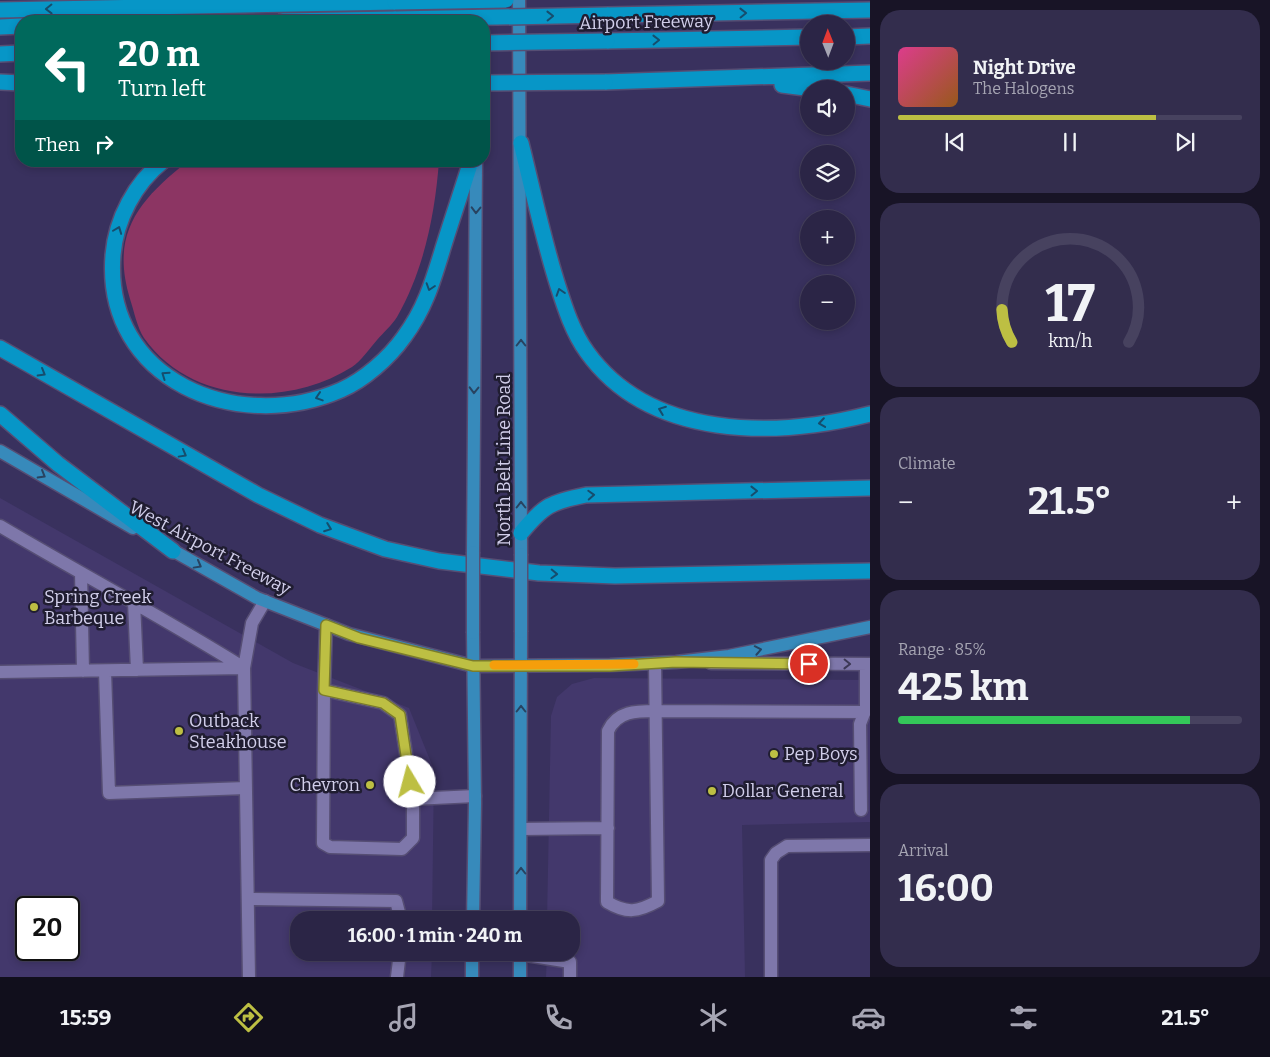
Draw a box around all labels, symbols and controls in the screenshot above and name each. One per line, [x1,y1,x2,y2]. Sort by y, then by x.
one-way arrow [44,4,52,14]
one-way arrow [740,8,747,18]
street label: Airport Freeway [579,10,714,34]
one-way arrow [546,11,554,21]
north arrow [800,15,855,70]
map controls [800,15,855,330]
text: 20 m [118,33,200,75]
icon: left [35,35,100,100]
one-way arrow [652,35,660,45]
text: Night Drive [973,56,1076,79]
text: Turn left [118,75,206,102]
text: The Halogens [973,79,1074,98]
button: sound [800,80,855,135]
icon: previous [941,128,969,156]
icon: pause [1056,128,1084,156]
icon: next [1171,128,1199,156]
icon: right [90,130,118,158]
text: Then [35,133,80,156]
button: layers [800,145,855,200]
one-way arrow [471,206,481,214]
button: + [800,210,855,265]
one-way arrow [112,226,122,235]
text: 17 [1045,272,1095,335]
button: − [800,275,855,330]
one-way arrow [426,283,436,291]
one-way arrow [556,289,566,297]
text: km/h [1048,330,1092,352]
one-way arrow [516,338,526,346]
one-way arrow [37,366,46,376]
one-way arrow [161,372,171,381]
street label: North Belt Line Road [493,374,515,546]
one-way arrow [469,386,479,394]
one-way arrow [316,391,324,401]
one-way arrow [659,406,667,416]
one-way arrow [818,417,826,428]
one-way arrow [178,448,187,458]
text: Climate [898,454,956,473]
one-way arrow [37,469,46,479]
text: 21.5° [1028,478,1112,524]
one-way arrow [750,486,758,496]
text: − [898,486,913,519]
text: + [1226,486,1242,519]
one-way arrow [587,489,595,500]
street label: West Airport Freeway [125,496,295,600]
one-way arrow [516,501,526,508]
one-way arrow [323,522,331,532]
one-way arrow [193,559,202,569]
one-way arrow [550,568,558,579]
place label: Spring Creek Barbeque [44,586,152,629]
marker: Spring Creek Barbeque [28,601,40,613]
text: Range · 85% [898,640,986,659]
pin [788,643,830,685]
one-way arrow [754,645,763,656]
icon: arrive [795,650,823,678]
one-way arrow [844,659,851,669]
text: 425 km [898,664,1028,710]
one-way arrow [516,705,526,712]
place label: Outback Steakhouse [189,710,287,753]
marker: Outback Steakhouse [173,725,185,737]
place label: Pep Boys [784,743,858,765]
marker: Pep Boys [768,748,780,760]
position arrow [383,755,435,807]
place label: Chevron [290,774,361,796]
marker: Chevron [364,779,376,791]
place label: Dollar General [722,780,843,802]
marker: Dollar General [706,785,718,797]
text: Arrival [898,841,949,860]
text: 16:00 [898,865,994,911]
one-way arrow [516,867,526,875]
speed limit sign: 20 [15,896,80,961]
text: 16:00 · 1 min · 240 m [348,924,522,947]
icon: directions [231,1000,266,1035]
icon: music [386,1000,421,1035]
icon: phone [541,1000,576,1035]
icon: climate [696,1000,731,1035]
icon: car [851,1000,886,1035]
icon: filters [1006,1000,1041,1035]
text: 15:59 [60,1004,111,1031]
text: 21.5° [1161,1004,1210,1031]

